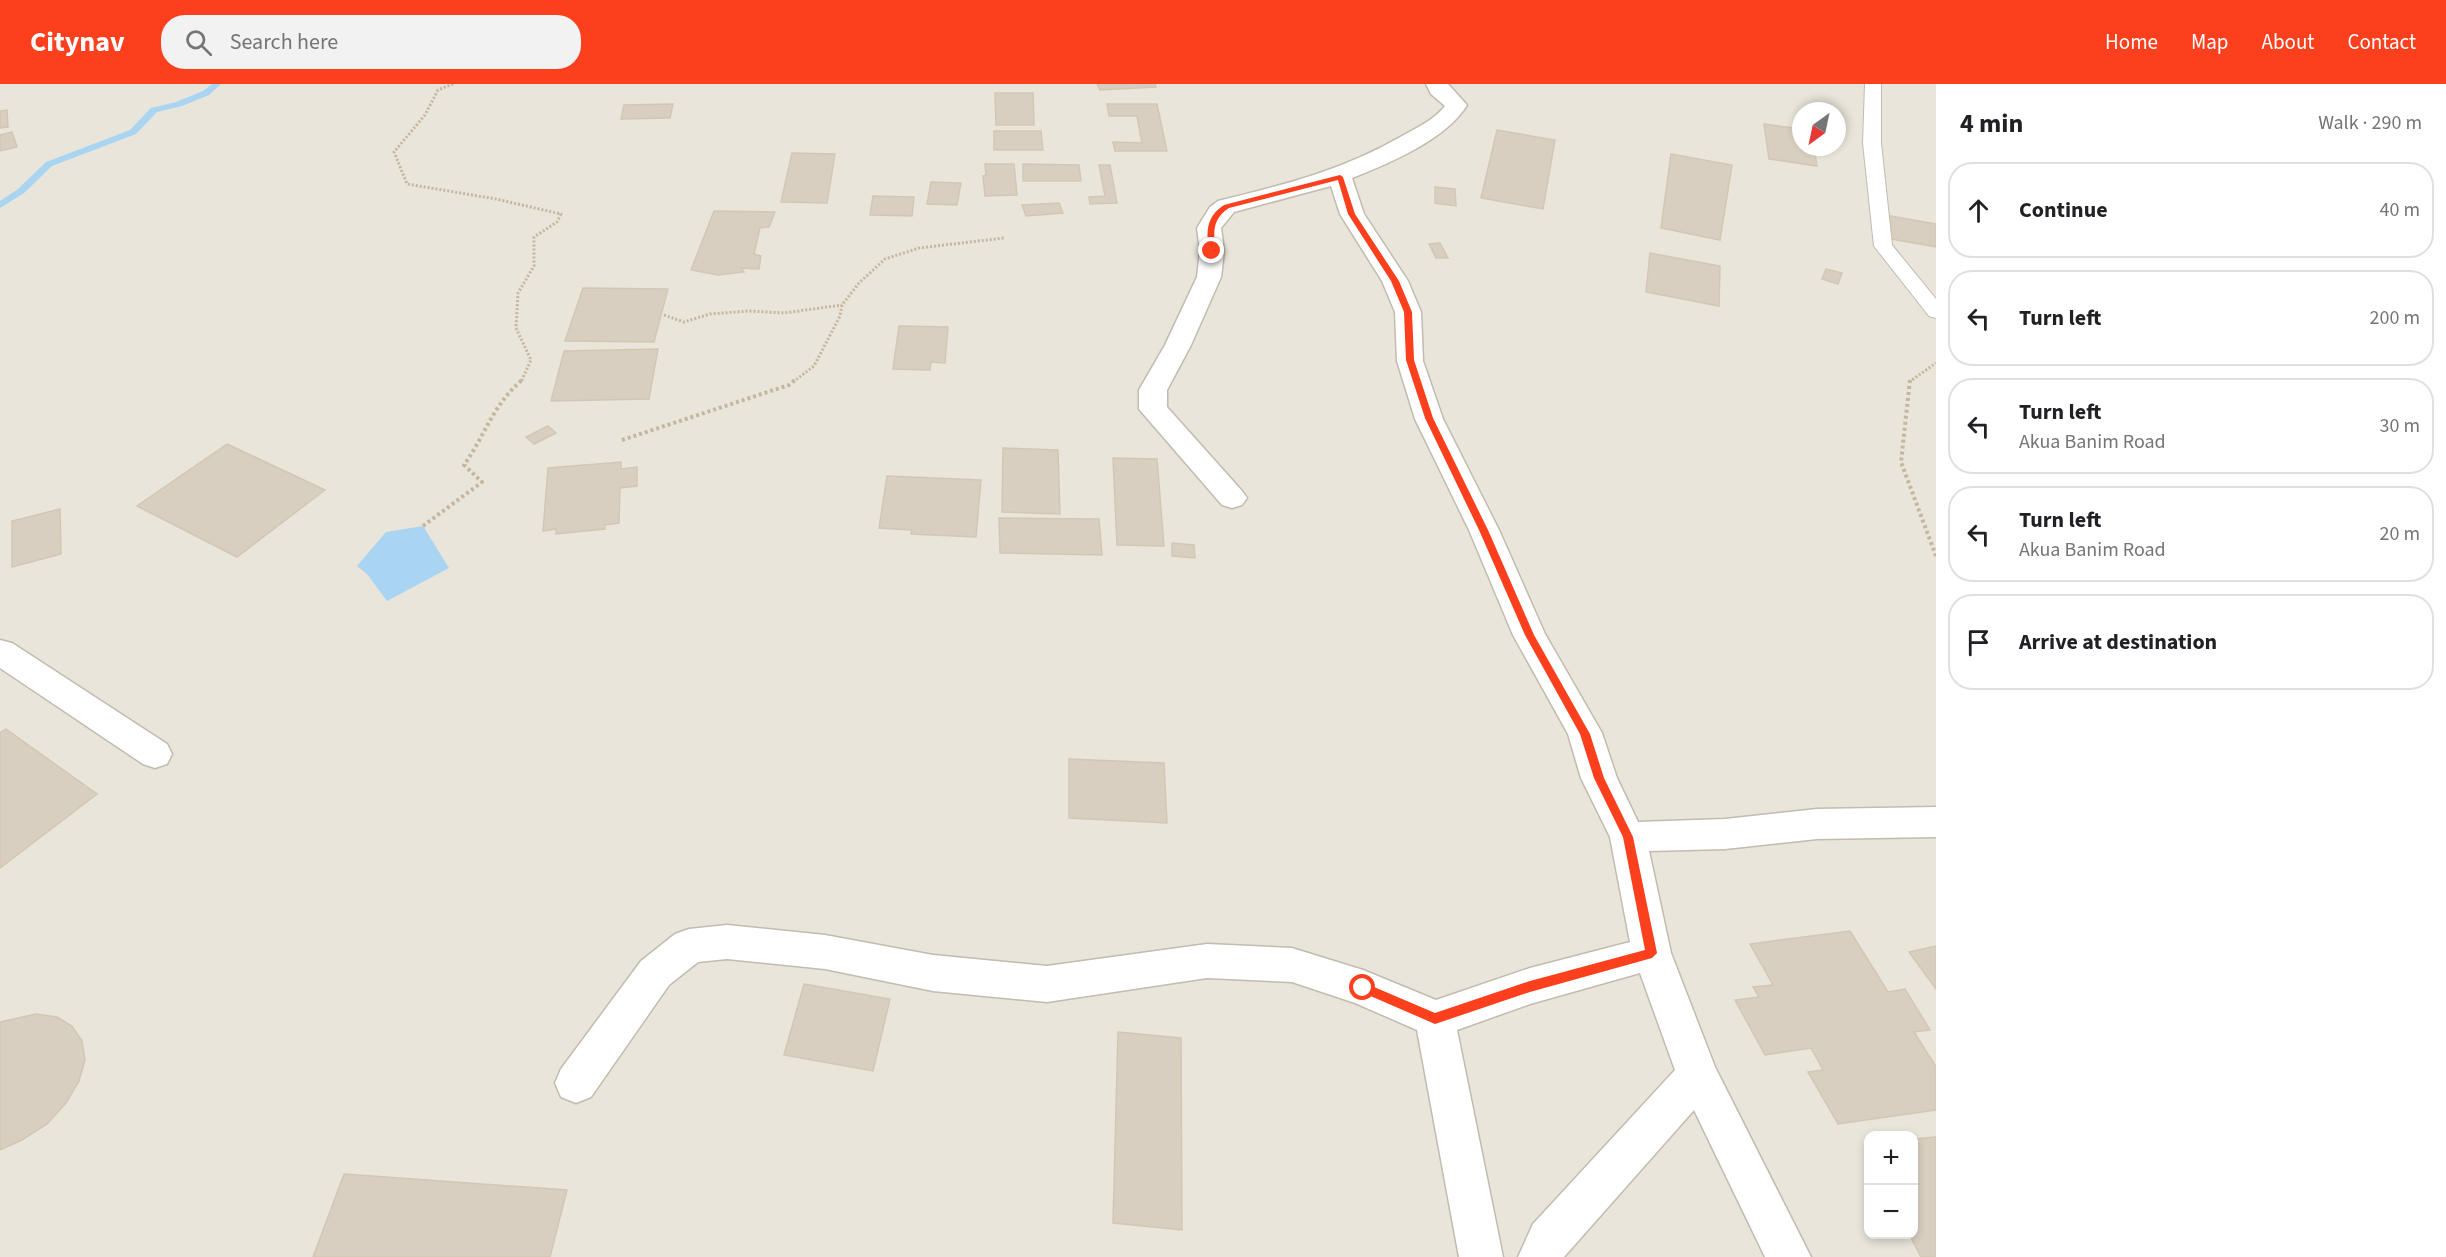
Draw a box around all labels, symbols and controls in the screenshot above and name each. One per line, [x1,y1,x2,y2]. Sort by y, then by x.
search box [161,15,581,69]
text: Citynav [30,22,125,62]
icon: search [182,26,215,59]
text: Search here [230,26,338,58]
text: Home [2105,27,2158,57]
text: Map [2191,27,2229,57]
text: About [2262,27,2314,57]
text: Contact [2347,27,2416,57]
north arrow [1792,102,1846,156]
text: 4 min [1960,105,2023,142]
text: Walk · 290 m [2318,109,2422,137]
icon: ahead [1962,194,1995,227]
text: Continue [2019,194,2108,226]
text: 40 m [2380,196,2420,224]
route end [1198,237,1224,263]
icon: left [1962,302,1995,335]
text: Turn left [2019,302,2101,334]
text: 200 m [2370,304,2420,332]
text: Turn left [2019,396,2101,428]
icon: left [1962,410,1995,443]
text: 30 m [2380,412,2420,440]
text: Akua Banim Road [2019,428,2166,456]
text: Turn left [2019,504,2101,536]
icon: left [1962,518,1995,551]
text: 20 m [2380,520,2420,548]
text: Akua Banim Road [2019,536,2166,564]
icon: arrive [1962,626,1995,659]
text: Arrive at destination [2019,626,2217,658]
route start [1349,974,1375,1000]
map controls [1864,1131,1918,1239]
button: + [1864,1131,1918,1185]
button: − [1864,1185,1918,1239]

